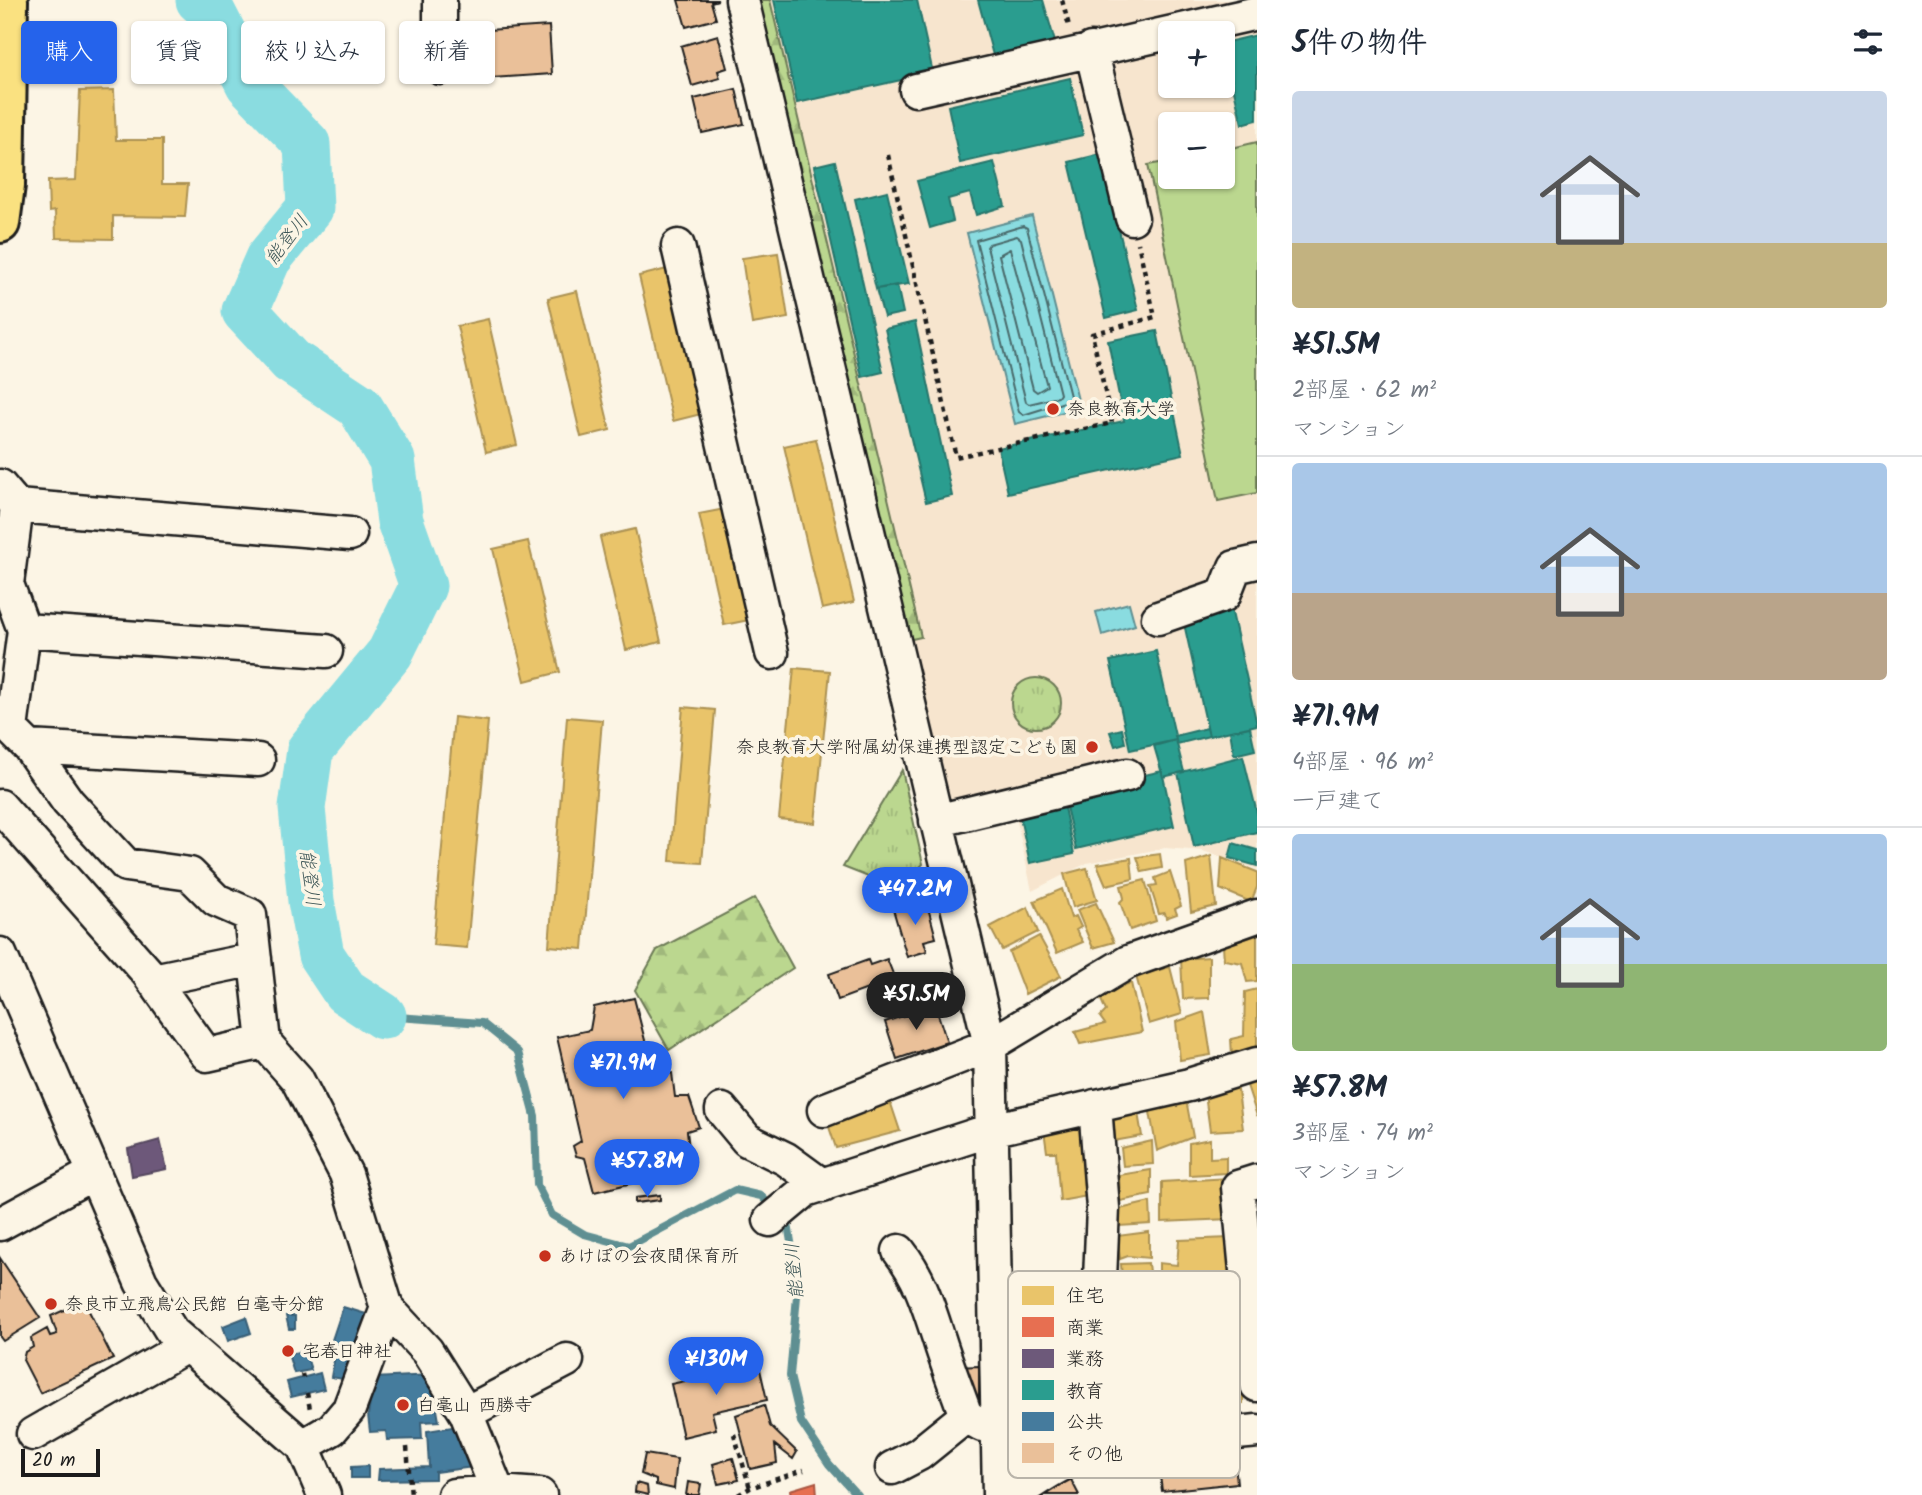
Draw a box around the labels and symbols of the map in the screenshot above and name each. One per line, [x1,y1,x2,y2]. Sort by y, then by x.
water label: 能登川 [258,209,317,272]
place label: 奈良教育大学 [1067,396,1175,425]
marker: 奈良教育大学 [1045,401,1061,417]
place label: 奈良教育大学附属幼保連携型認定こども園 [736,734,1078,763]
marker: 奈良教育大学附属幼保連携型認定こども園 [1084,739,1100,755]
water label: 能登川 [291,848,327,908]
pin: ¥47.2M [858,867,972,927]
pin: ¥51.5M [859,972,973,1032]
pin: ¥71.9M [566,1042,680,1101]
pin: ¥57.8M [590,1140,704,1199]
water label: 能登川 [778,1241,812,1301]
place label: あけぼの会夜間保育所 [559,1243,739,1272]
marker: あけぼの会夜間保育所 [537,1248,553,1264]
legend [1008,1271,1240,1478]
text: 住宅 [1066,1282,1104,1312]
place label: 奈良市立飛鳥公民館 白毫寺分館 [65,1291,324,1320]
marker: 奈良市立飛鳥公民館 白毫寺分館 [43,1296,59,1312]
text: 商業 [1066,1314,1104,1344]
place label: 宅春日神社 [302,1338,392,1367]
pin: ¥130M [667,1338,765,1397]
marker: 宅春日神社 [280,1343,296,1359]
text: 業務 [1066,1345,1104,1375]
text: 教育 [1066,1377,1104,1407]
place label: 白毫山 西勝寺 [417,1392,532,1421]
marker: 白毫山 西勝寺 [395,1397,411,1413]
text: 公共 [1066,1408,1104,1438]
text: その他 [1066,1440,1123,1470]
scale bar [21,1446,100,1478]

